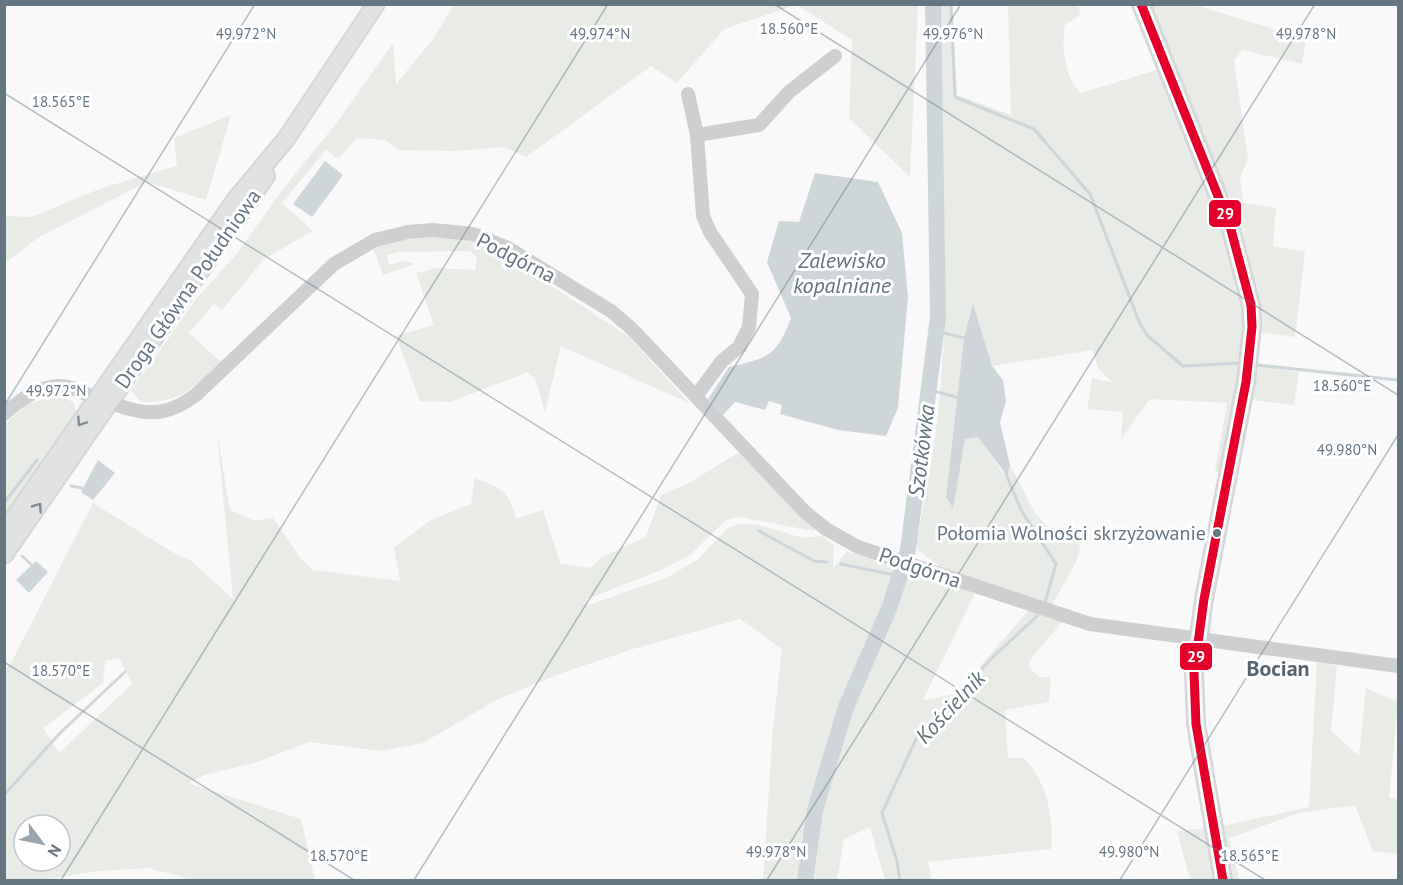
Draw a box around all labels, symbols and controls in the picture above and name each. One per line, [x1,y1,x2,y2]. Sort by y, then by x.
text: 18.560°E [760,19,818,38]
text: 49.972°N [216,24,276,43]
text: 49.974°N [570,24,630,43]
text: 49.976°N [923,24,983,43]
text: 49.978°N [1276,24,1336,43]
text: 18.565°E [32,92,90,111]
street label: Droga Główna Południowa [108,184,267,394]
line badge: 29 [1208,199,1242,228]
text: 29 [1216,203,1234,223]
street label: Podgórna [472,226,560,289]
water label: Zalewisko kopalniane [793,246,892,299]
text: 18.560°E [1313,376,1371,395]
text: 49.972°N [26,381,86,400]
water label: Szotkówka [901,403,941,499]
one-way arrow [77,415,88,426]
text: 49.980°N [1317,440,1377,459]
one-way arrow [31,503,42,514]
place label: Połomia Wolności skrzyżowanie [937,520,1206,546]
marker: Połomia Wolności skrzyżowanie [1211,527,1223,539]
street label: Podgórna [876,541,965,594]
line badge: 29 [1179,642,1213,671]
text: 29 [1187,646,1205,666]
district label: Bocian [1246,654,1310,682]
text: 18.570°E [32,661,90,680]
water label: Kościelnik [909,664,992,749]
north arrow [12,813,72,873]
text: N [43,841,66,861]
text: 49.978°N [746,842,806,861]
text: 49.980°N [1099,842,1159,861]
text: 18.570°E [310,846,368,865]
text: 18.565°E [1221,846,1279,865]

